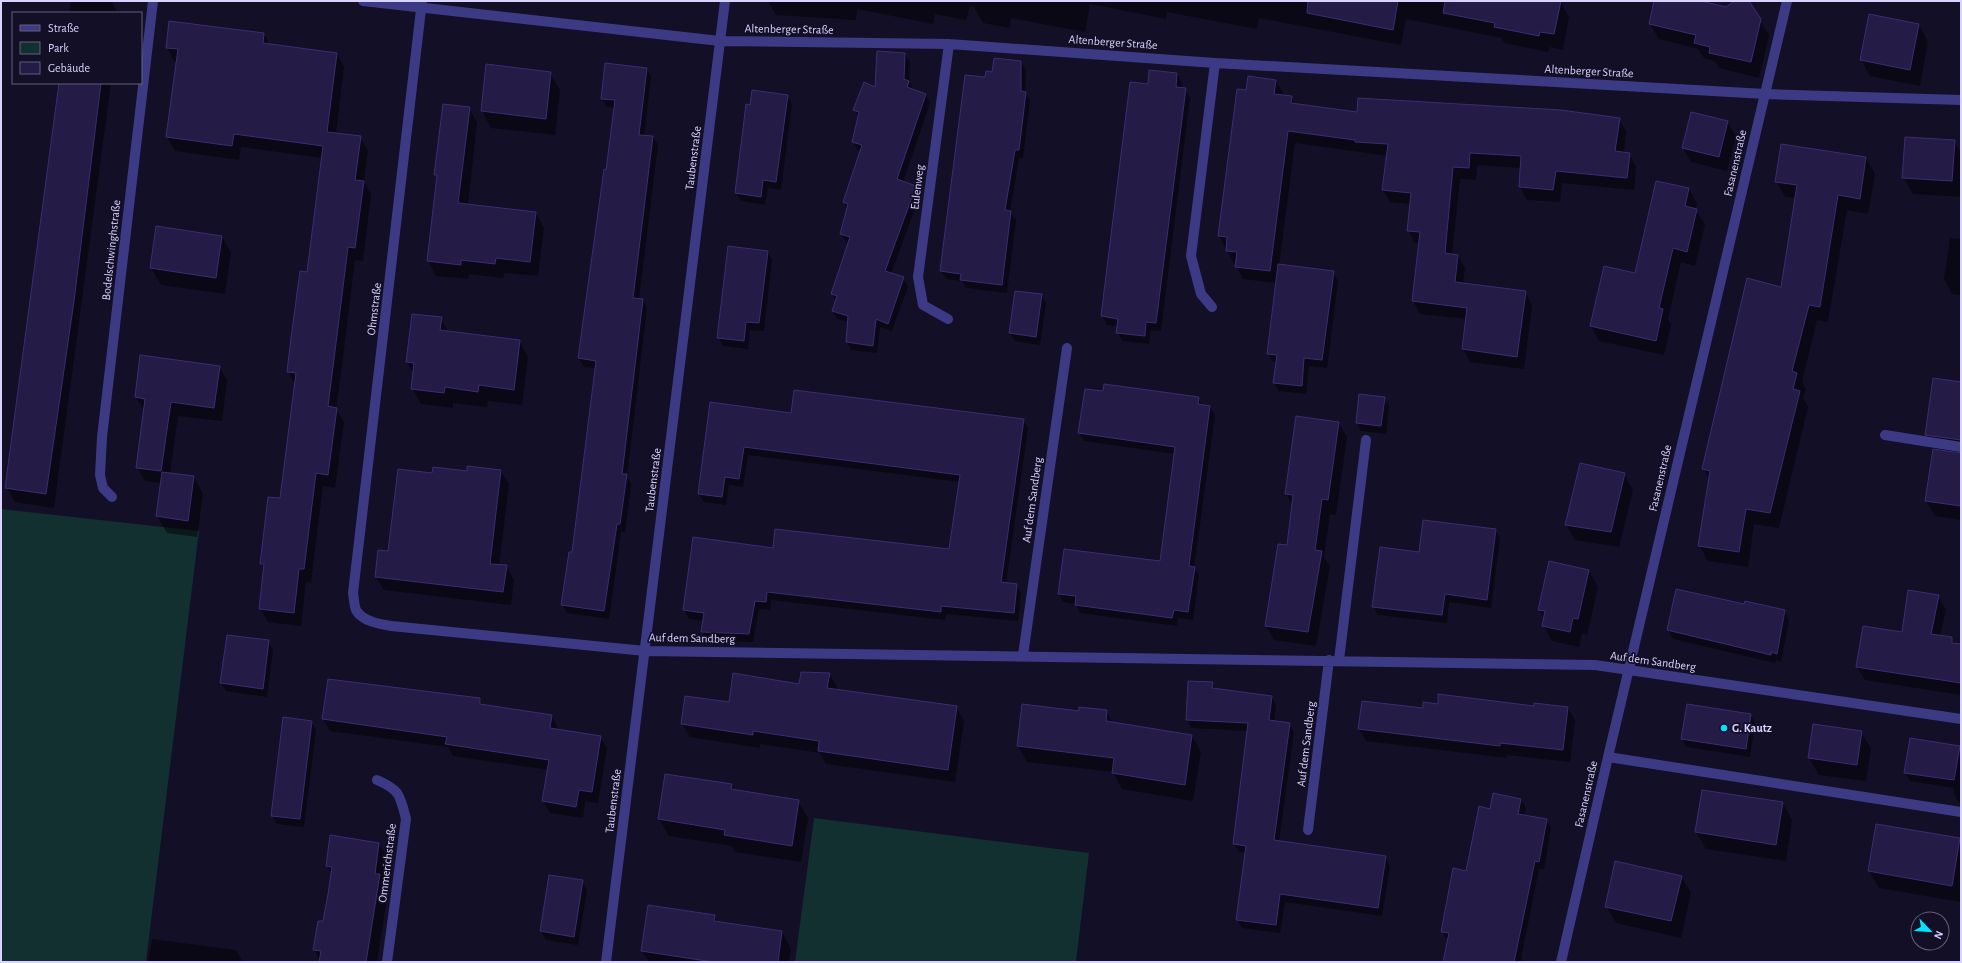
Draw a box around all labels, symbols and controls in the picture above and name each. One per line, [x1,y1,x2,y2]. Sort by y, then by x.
legend [12,12,142,84]
text: Straße [48,22,79,34]
street label: Altenberger Straße [744,22,834,36]
street label: Altenberger Straße [1068,33,1158,51]
text: Park [48,42,69,54]
text: Gebäude [48,62,90,74]
street label: Altenberger Straße [1544,63,1634,79]
street label: Taubenstraße [683,125,703,191]
street label: Fasanenstraße [1722,129,1748,197]
street label: Eulenweg [908,164,926,210]
street label: Bodelschwinghstraße [100,199,122,301]
street label: Ohmstraße [365,282,383,336]
street label: Fasanenstraße [1647,444,1673,512]
street label: Taubenstraße [643,447,663,513]
street label: Auf dem Sandberg [1020,456,1044,544]
street label: Auf dem Sandberg [649,631,735,645]
street label: Auf dem Sandberg [1609,649,1697,673]
street label: Auf dem Sandberg [1295,700,1317,788]
place label: G. Kautz [1732,722,1772,734]
marker: G. Kautz [1719,723,1729,733]
street label: Fasanenstraße [1573,760,1599,828]
street label: Taubenstraße [603,768,623,834]
street label: Ommerichstraße [376,823,398,903]
north arrow [1910,911,1950,951]
text: N [1932,929,1945,941]

